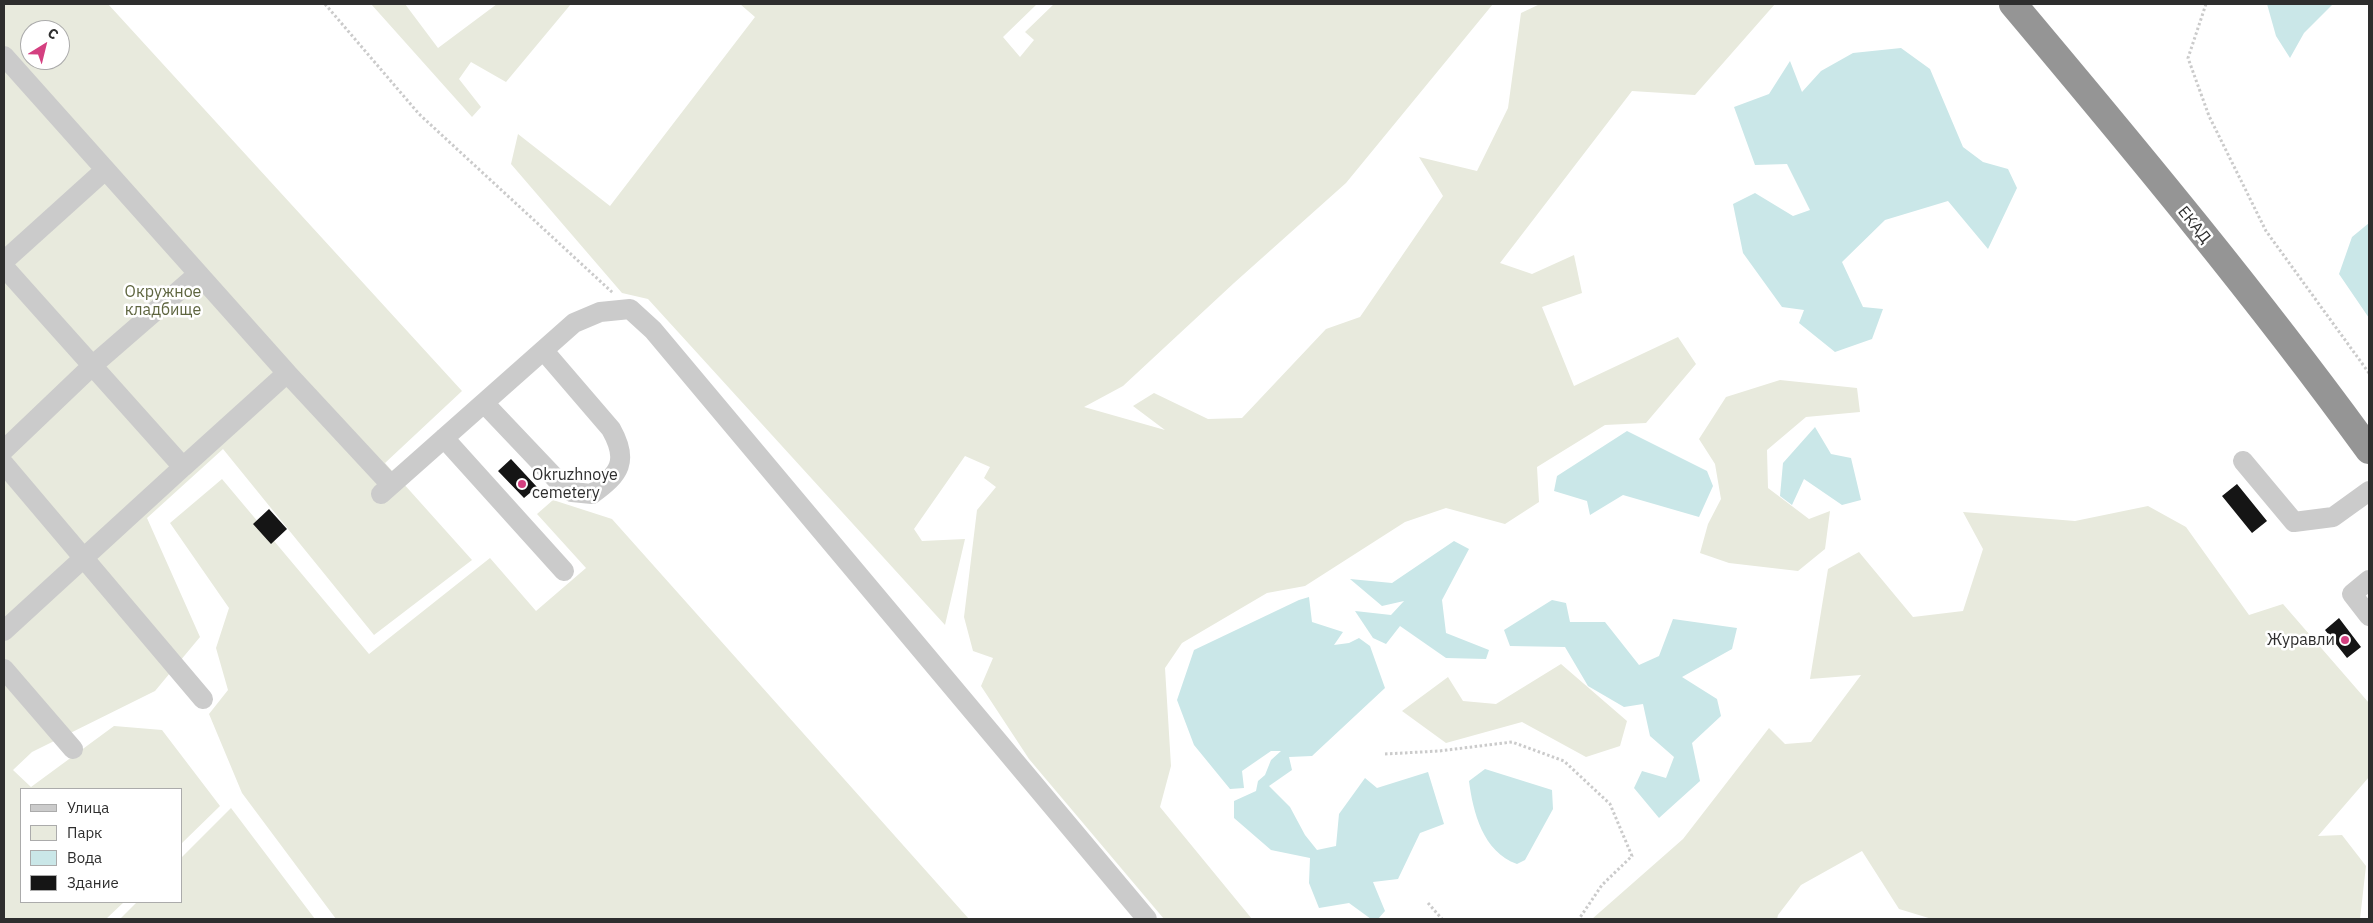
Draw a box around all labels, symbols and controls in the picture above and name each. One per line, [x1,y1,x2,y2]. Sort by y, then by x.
north arrow [20,20,70,70]
text: С [44,24,62,44]
street label: ЕКАД [2173,203,2215,247]
park label: Окружное кладбище [125,282,201,320]
place label: Okruzhnoye cemetery [532,465,618,503]
marker: Okruzhnoye cemetery [516,478,528,490]
place label: Журавли [2267,630,2335,650]
marker: Журавли [2339,634,2351,646]
legend [20,788,182,903]
text: Улица [67,798,109,817]
text: Парк [67,823,102,842]
text: Вода [67,848,102,867]
text: Здание [67,873,119,892]

